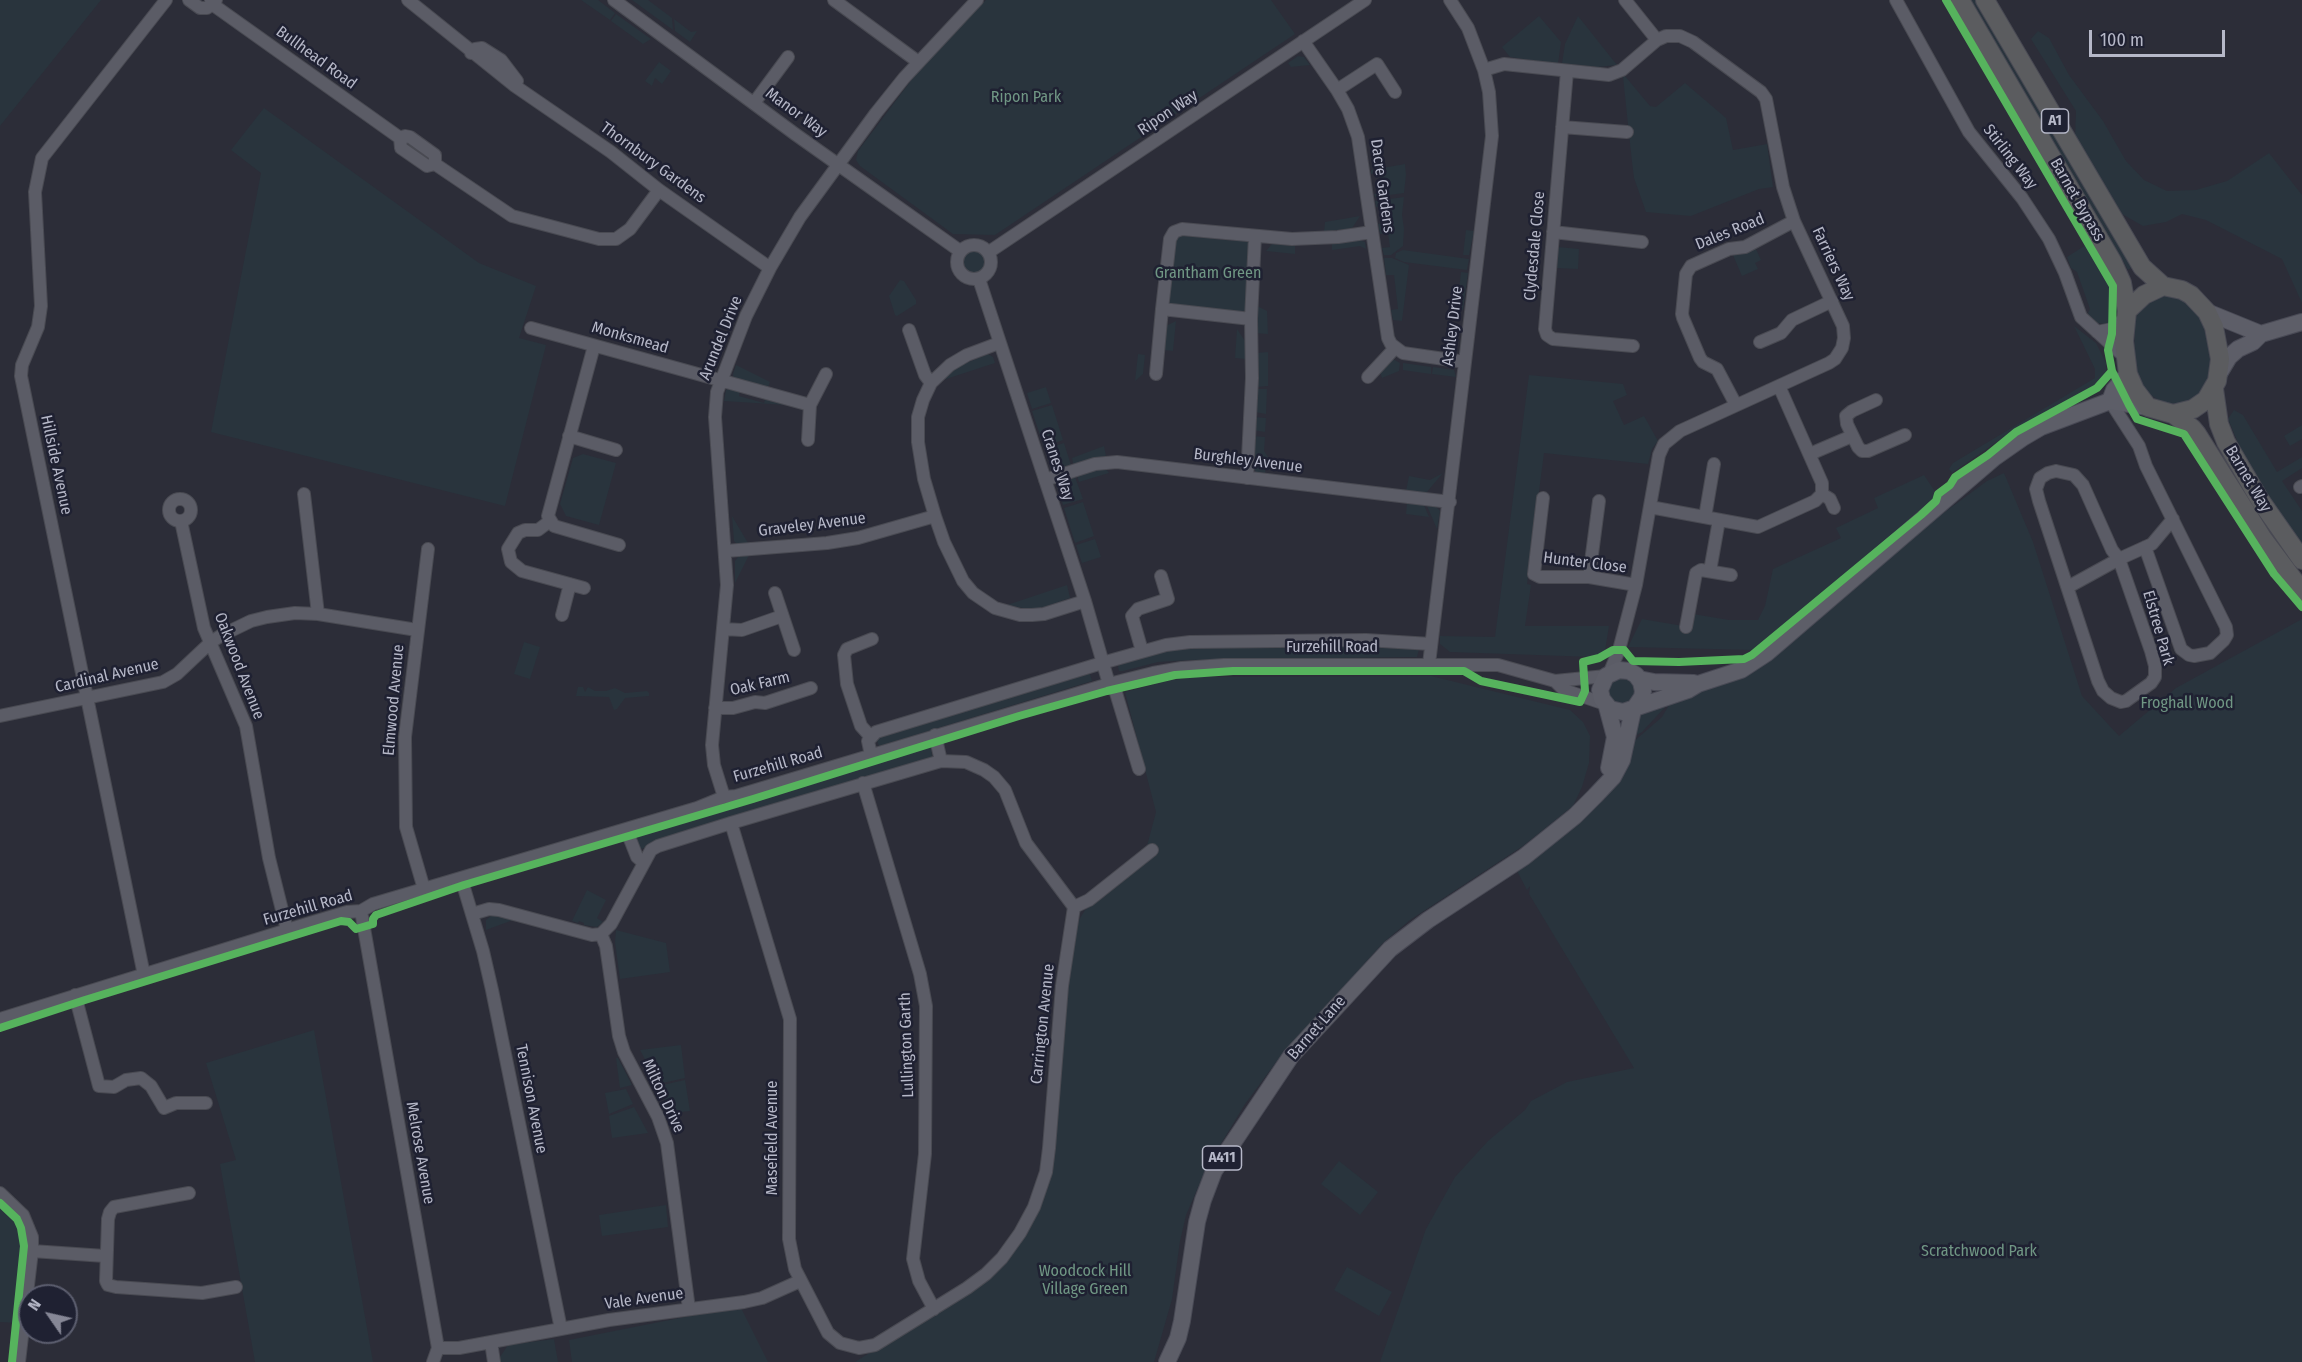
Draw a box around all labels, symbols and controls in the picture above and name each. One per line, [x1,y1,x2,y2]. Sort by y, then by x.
scale bar [2092,18,2228,56]
street label: Bullhead Road [272,22,360,94]
text: 100 m [2100,29,2144,51]
street label: Manor Way [761,84,831,142]
street label: Ripon Way [1134,86,1202,140]
park label: Ripon Park [991,88,1061,108]
road number: A1 [2042,109,2068,133]
street label: Thornbury Gardens [597,118,709,208]
street label: Stirling Way [1979,121,2041,193]
street label: Dacre Gardens [1366,138,1398,234]
street label: Barnet Bypass [2045,155,2109,245]
street label: Clydesdale Close [1521,191,1549,301]
street label: Dales Road [1693,209,1767,255]
street label: Farriers Way [1808,224,1858,304]
park label: Grantham Green [1155,264,1261,284]
street label: Ashley Drive [1439,285,1467,367]
street label: Arundel Drive [695,293,747,383]
street label: Monksmead [589,318,671,358]
street label: Hillside Avenue [36,413,76,517]
street label: Cranes Way [1036,427,1078,503]
street label: Barnet Way [2221,442,2275,516]
street label: Burghley Avenue [1193,445,1303,477]
street label: Graveley Avenue [757,509,867,541]
street label: Hunter Close [1542,548,1628,578]
street label: Elstree Park [2138,588,2178,668]
street label: Oakwood Avenue [210,610,268,722]
street label: Furzehill Road [1286,638,1378,658]
street label: Elmwood Avenue [380,644,408,756]
street label: Cardinal Avenue [53,655,161,697]
street label: Oak Farm [728,668,792,700]
park label: Froghall Wood [2140,694,2234,714]
street label: Furzehill Road [731,743,825,787]
street label: Furzehill Road [261,886,355,930]
street label: Carrington Avenue [1027,963,1059,1085]
street label: Lullington Garth [896,992,918,1098]
street label: Barnet Lane [1284,992,1350,1064]
street label: Tennison Avenue [511,1043,551,1155]
street label: Milton Drive [638,1056,688,1136]
street label: Masefield Avenue [763,1081,783,1195]
street label: Melrose Avenue [402,1100,438,1206]
road number: A411 [1202,1146,1242,1170]
park label: Scratchwood Park [1921,1242,2037,1262]
park label: Woodcock Hill Village Green [1039,1262,1131,1300]
north arrow [18,1284,78,1344]
street label: Vale Avenue [604,1284,684,1314]
text: N [24,1295,45,1314]

